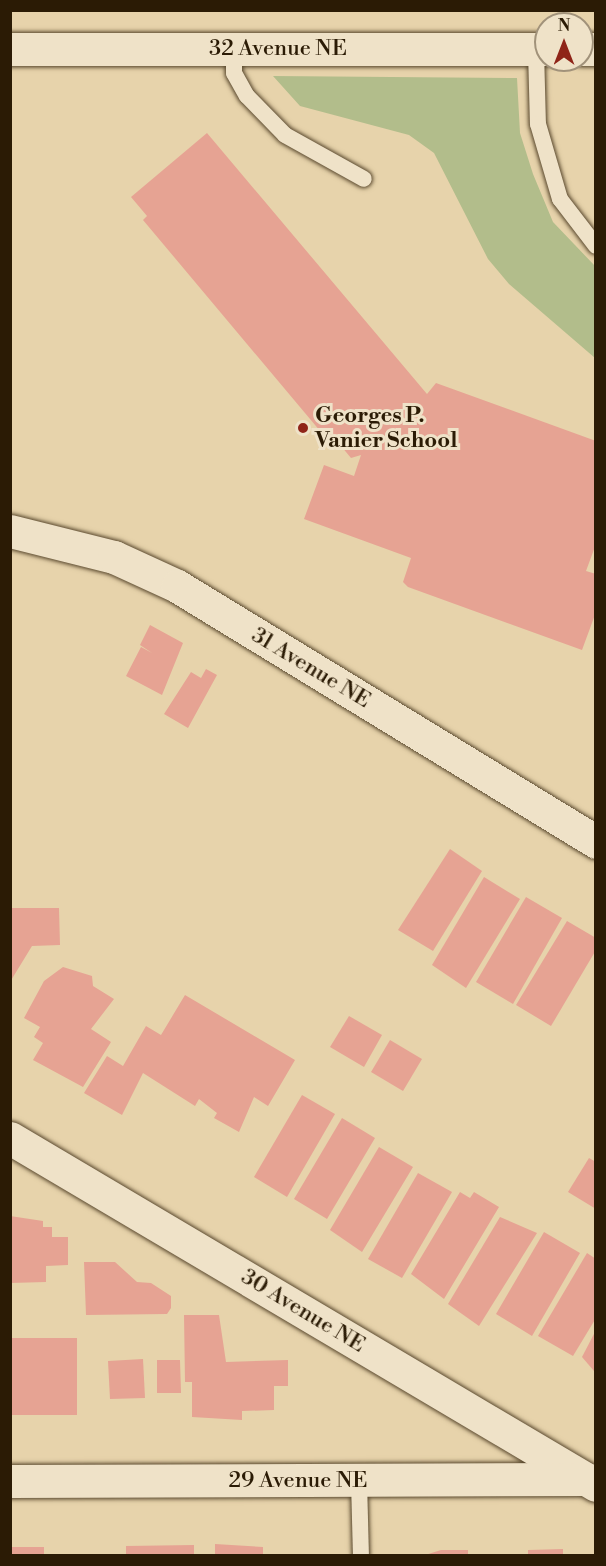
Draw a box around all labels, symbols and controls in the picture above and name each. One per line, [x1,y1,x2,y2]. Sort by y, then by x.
north arrow [534,12,594,72]
text: N [558,16,570,36]
street label: 32 Avenue NE [209,36,347,62]
place label: Georges P. Vanier School [315,402,457,454]
marker: Georges P. Vanier School [296,421,310,435]
street label: 31 Avenue NE [247,622,375,714]
street label: 30 Avenue NE [236,1264,370,1358]
street label: 29 Avenue NE [228,1468,368,1494]

